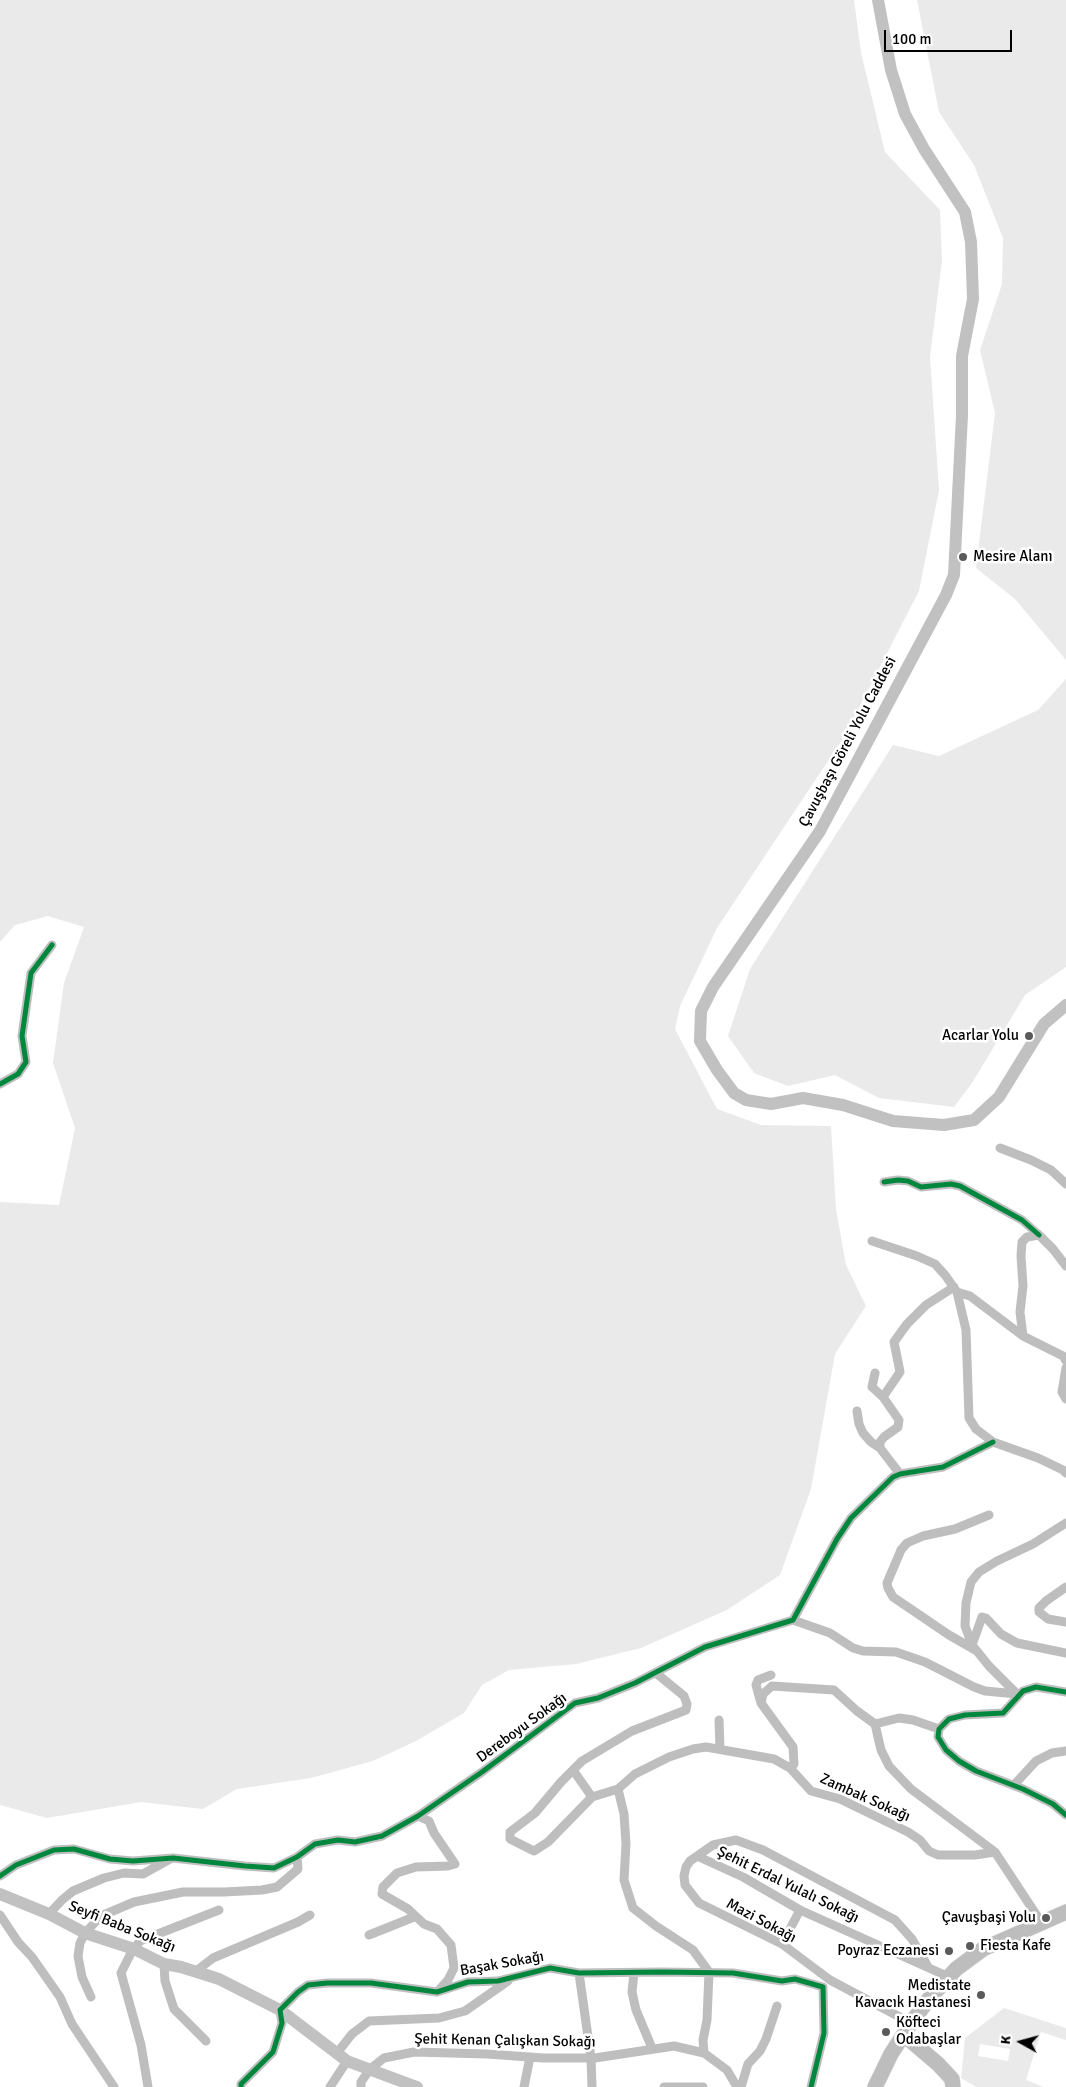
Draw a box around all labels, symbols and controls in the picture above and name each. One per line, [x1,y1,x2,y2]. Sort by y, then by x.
scale bar [886,20,1014,52]
text: 100 m [892,30,932,48]
place label: Mesire Alanı [973,548,1053,566]
marker: Mesire Alanı [957,551,969,563]
street label: Çavuşbaşı Göreli Yolu Caddesi [795,654,901,830]
place label: Acarlar Yolu [942,1027,1019,1045]
marker: Acarlar Yolu [1023,1030,1035,1042]
street label: Dereboyu Sokağı [473,1689,571,1767]
street label: Zambak Sokağı [817,1770,913,1826]
street label: Şehit Erdal Yulalı Sokağı [714,1843,862,1927]
street label: Mazi Sokağı [723,1895,799,1947]
street label: Seyfi Baba Sokağı [66,1897,178,1957]
place label: Çavuşbaşi Yolu [942,1909,1036,1927]
marker: Çavuşbaşi Yolu [1040,1912,1052,1924]
place label: Fiesta Kafe [980,1937,1051,1955]
marker: Fiesta Kafe [964,1940,976,1952]
place label: Poyraz Eczanesi [837,1942,939,1960]
marker: Poyraz Eczanesi [943,1945,955,1957]
street label: Başak Sokağı [459,1948,545,1980]
place label: Medistate Kavacık Hastanesi [855,1977,971,2012]
marker: Medistate Kavacık Hastanesi [975,1989,987,2001]
place label: Köfteci Odabaşlar [896,2014,961,2049]
north arrow [996,2017,1046,2067]
marker: Köfteci Odabaşlar [880,2026,892,2038]
street label: Şehit Kenan Çalışkan Sokağı [414,2030,596,2052]
text: K [997,2035,1015,2045]

